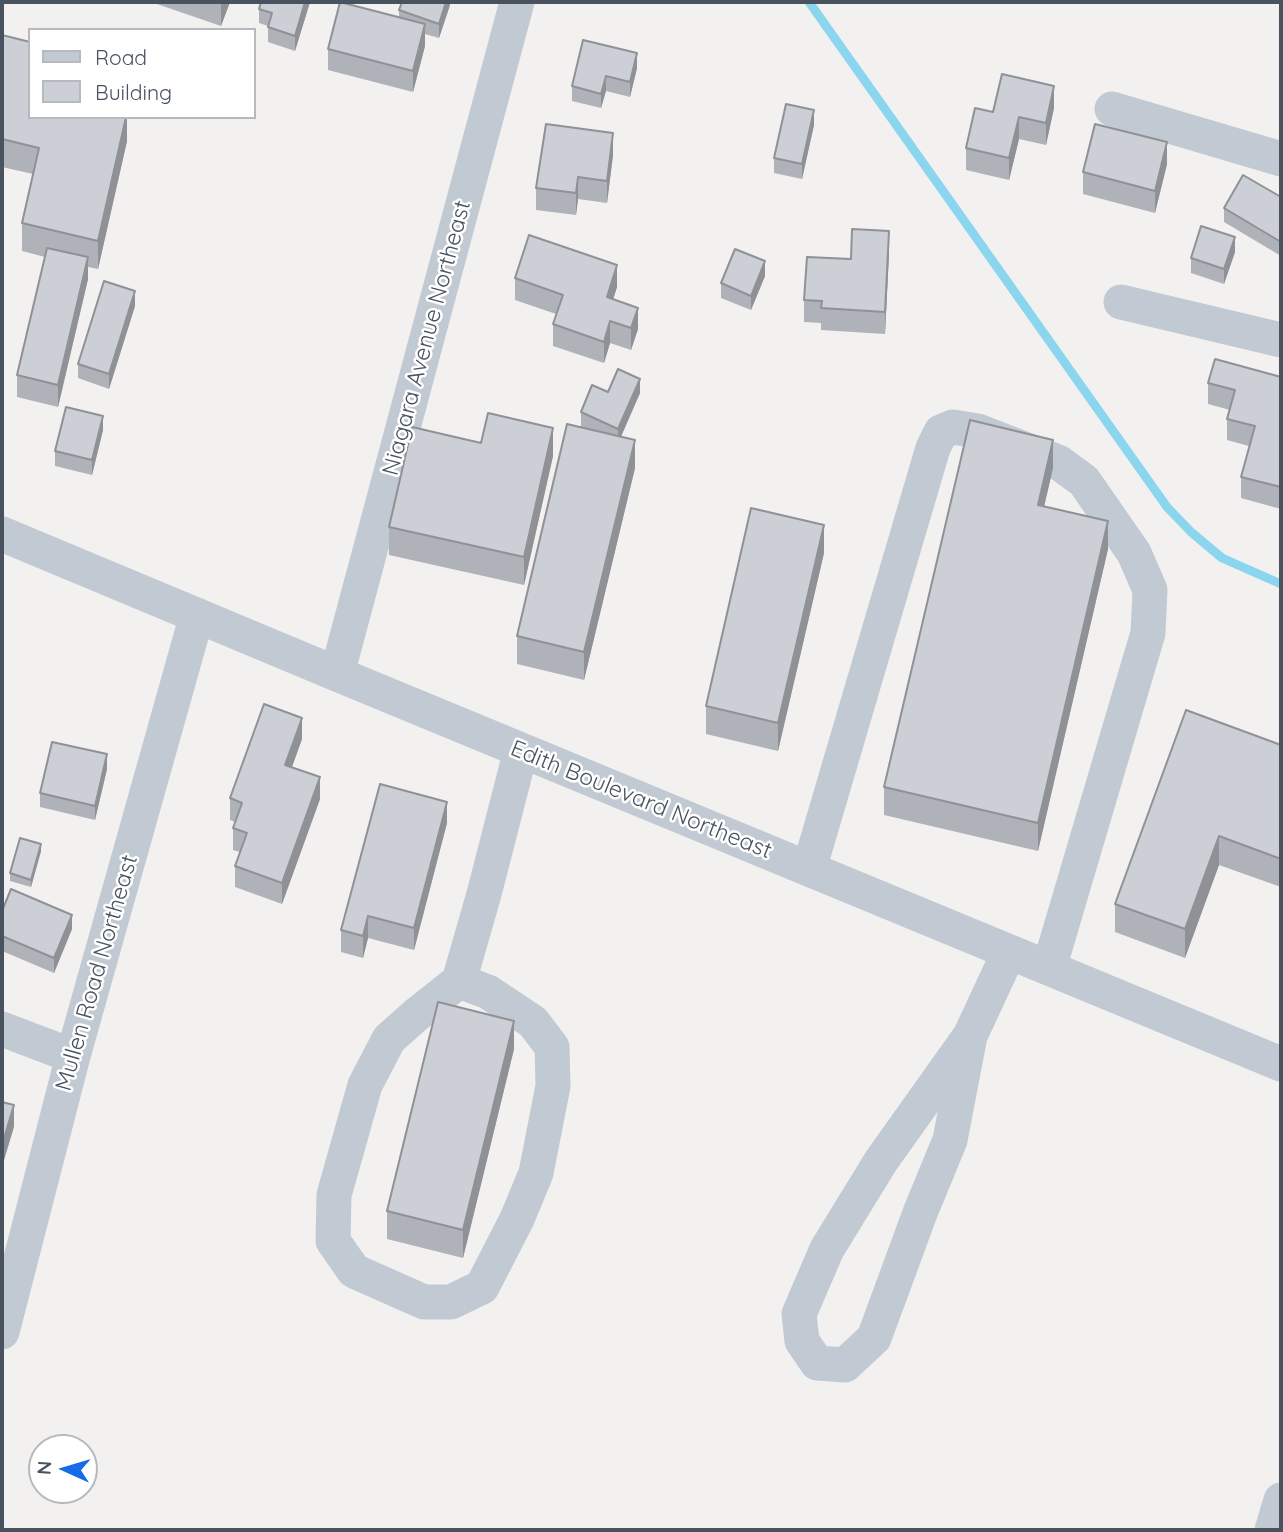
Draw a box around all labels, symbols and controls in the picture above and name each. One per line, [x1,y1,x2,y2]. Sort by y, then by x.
legend [28,28,256,119]
text: Road [95,44,147,70]
text: Building [95,79,172,105]
street label: Niagara Avenue Northeast [377,198,477,478]
street label: Edith Boulevard Northeast [506,735,776,865]
street label: Mullen Road Northeast [50,852,144,1094]
north arrow [28,1434,98,1504]
text: N [32,1460,57,1475]

